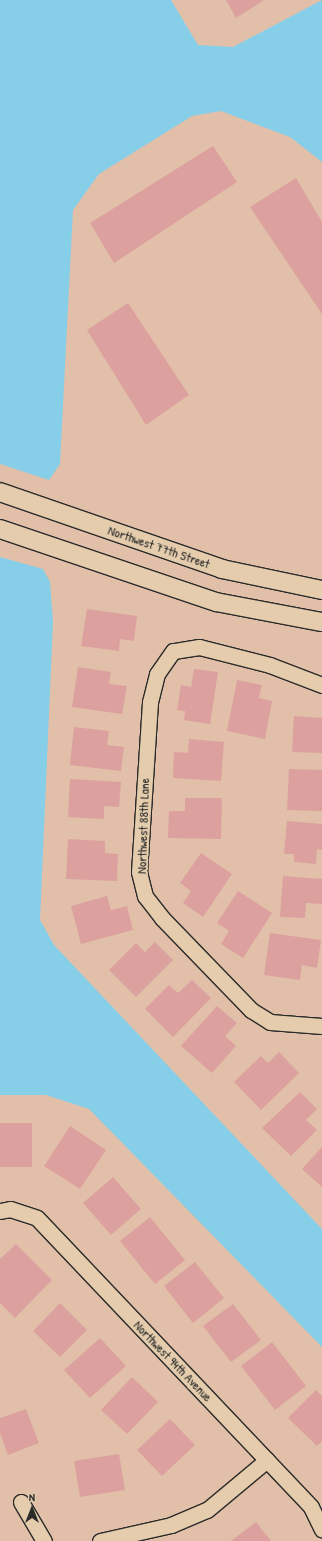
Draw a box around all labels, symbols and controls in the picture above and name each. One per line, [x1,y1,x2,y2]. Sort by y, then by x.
street label: Northwest 77th Street [106,522,212,572]
street label: Northwest 88th Lane [134,778,152,874]
street label: Northwest 94th Avenue [130,1317,216,1405]
north arrow [12,1489,52,1529]
text: N [29,1490,35,1504]

